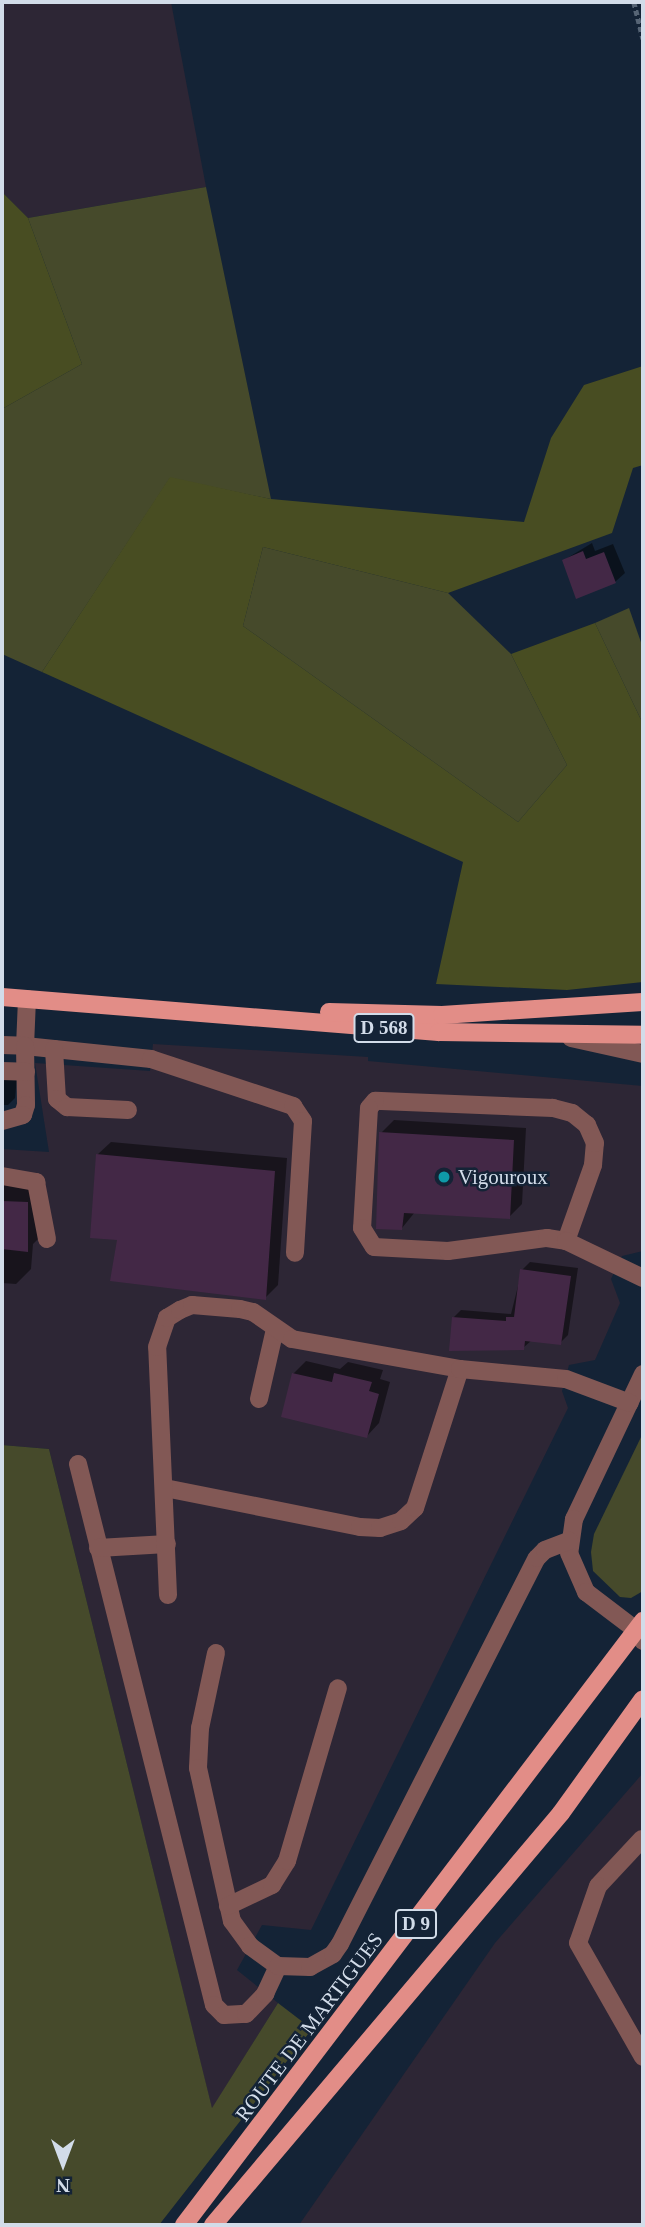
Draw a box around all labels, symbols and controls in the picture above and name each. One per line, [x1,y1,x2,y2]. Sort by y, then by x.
road number: D 568 [352,1012,416,1044]
place label: Vigouroux [458,1164,548,1190]
marker: Vigouroux [436,1169,452,1185]
road number: D 9 [395,1908,437,1940]
street label: ROUTE DE MARTIGUES [230,1928,388,2126]
north arrow [28,2129,98,2199]
text: N [56,2175,70,2196]

